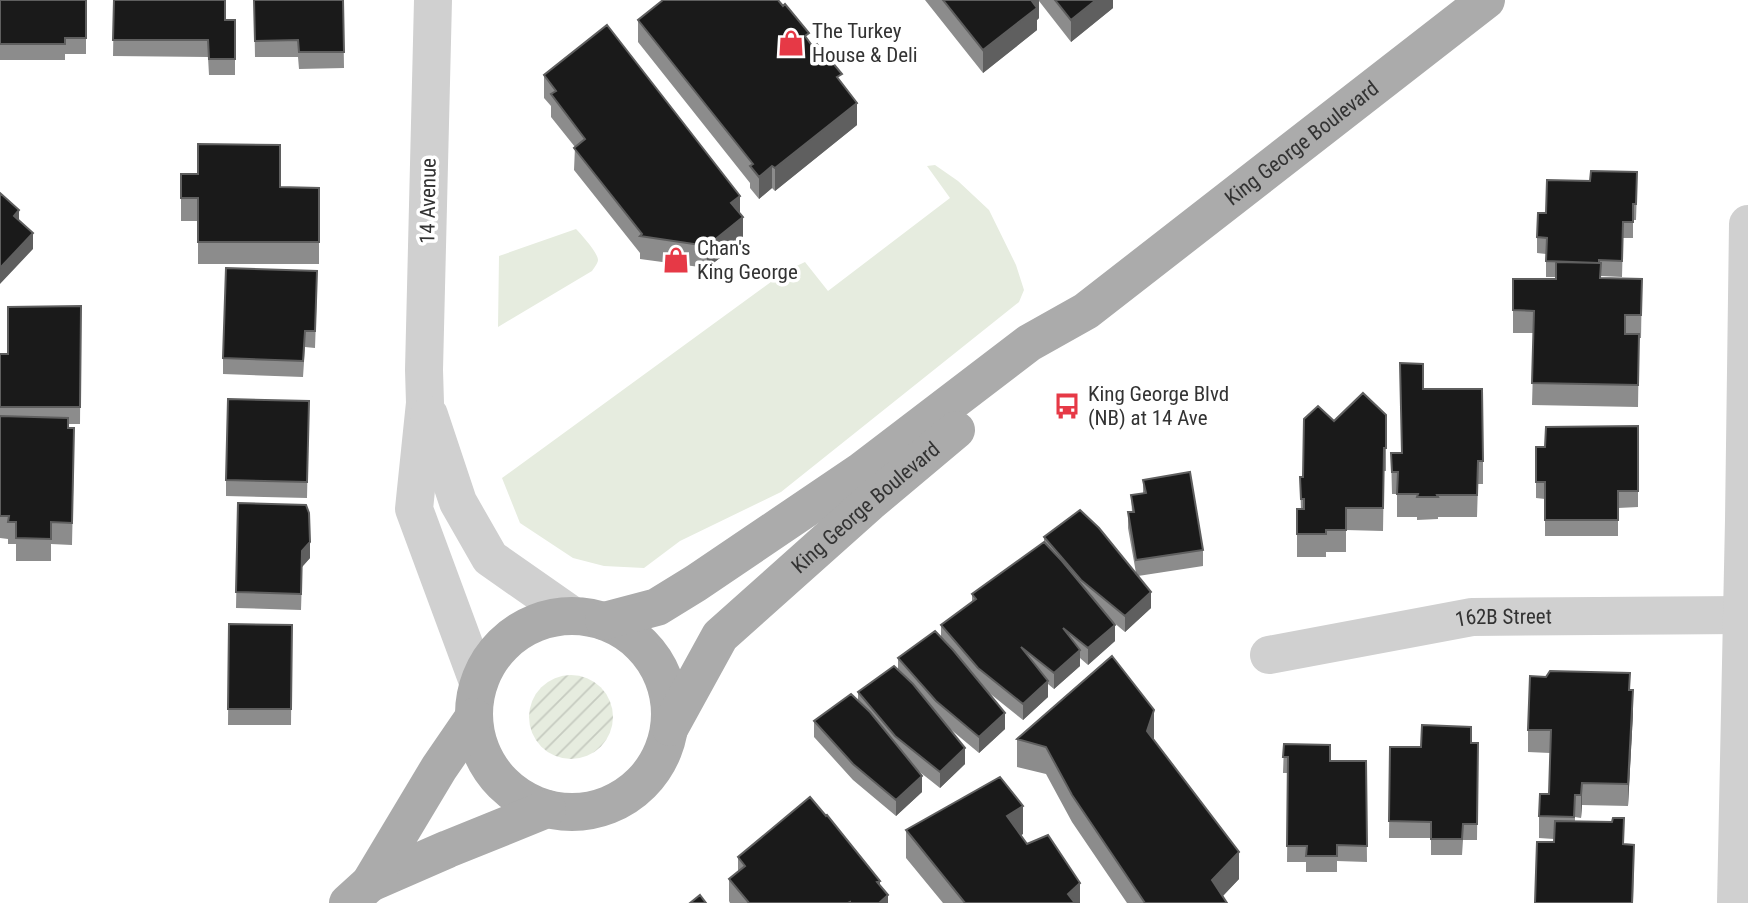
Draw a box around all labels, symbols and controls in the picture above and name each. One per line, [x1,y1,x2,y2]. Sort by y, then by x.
place label: The Turkey House & Deli [812,19,918,67]
shop icon: The Turkey House & Deli [776,28,806,58]
street label: King George Boulevard [1220,76,1383,210]
street label: 14 Avenue [415,158,441,244]
place label: Chan's King George [697,236,798,284]
shop icon: Chan's King George [661,245,691,275]
place label: King George Blvd (NB) at 14 Ave [1088,382,1229,430]
bus stop icon: King George Blvd (NB) at 14 Ave [1052,391,1082,421]
street label: King George Boulevard [787,437,944,578]
street label: 162B Street [1453,604,1552,632]

